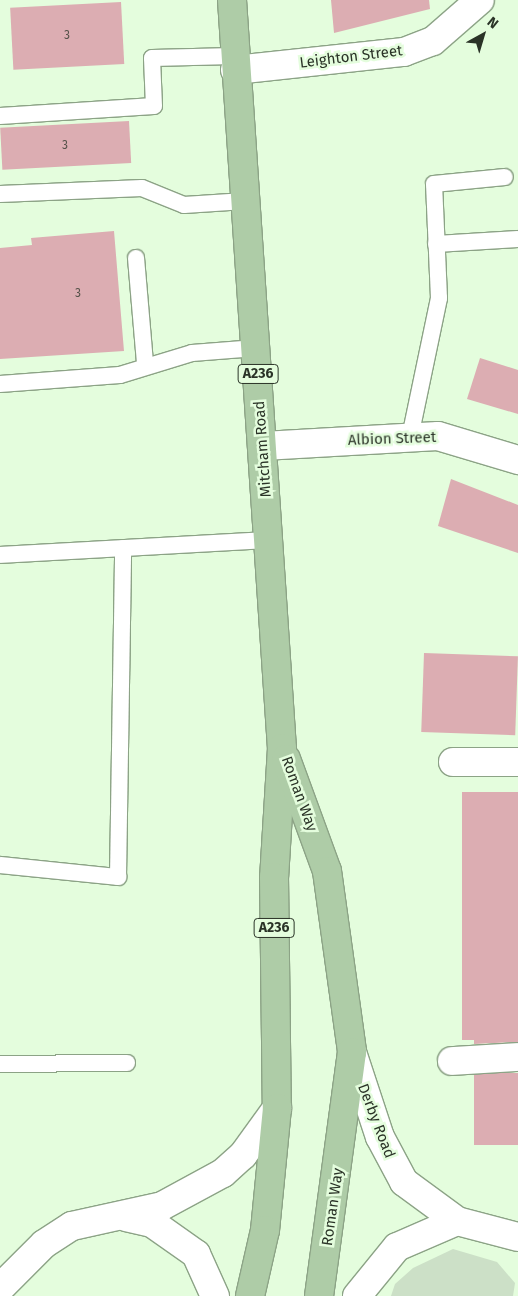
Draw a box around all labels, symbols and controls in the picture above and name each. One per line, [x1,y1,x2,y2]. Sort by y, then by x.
north arrow [458,10,508,60]
text: N [484,13,502,32]
house number: 3 [64,29,70,43]
street label: Leighton Street [299,42,403,72]
house number: 3 [62,139,68,153]
house number: 3 [75,287,81,301]
road number: A236 [237,362,279,386]
street label: Mitcham Road [251,400,275,498]
street label: Albion Street [348,428,436,450]
street label: Roman Way [277,754,321,834]
road number: A236 [253,916,295,940]
street label: Derby Road [354,1081,398,1161]
street label: Roman Way [319,1167,347,1247]

